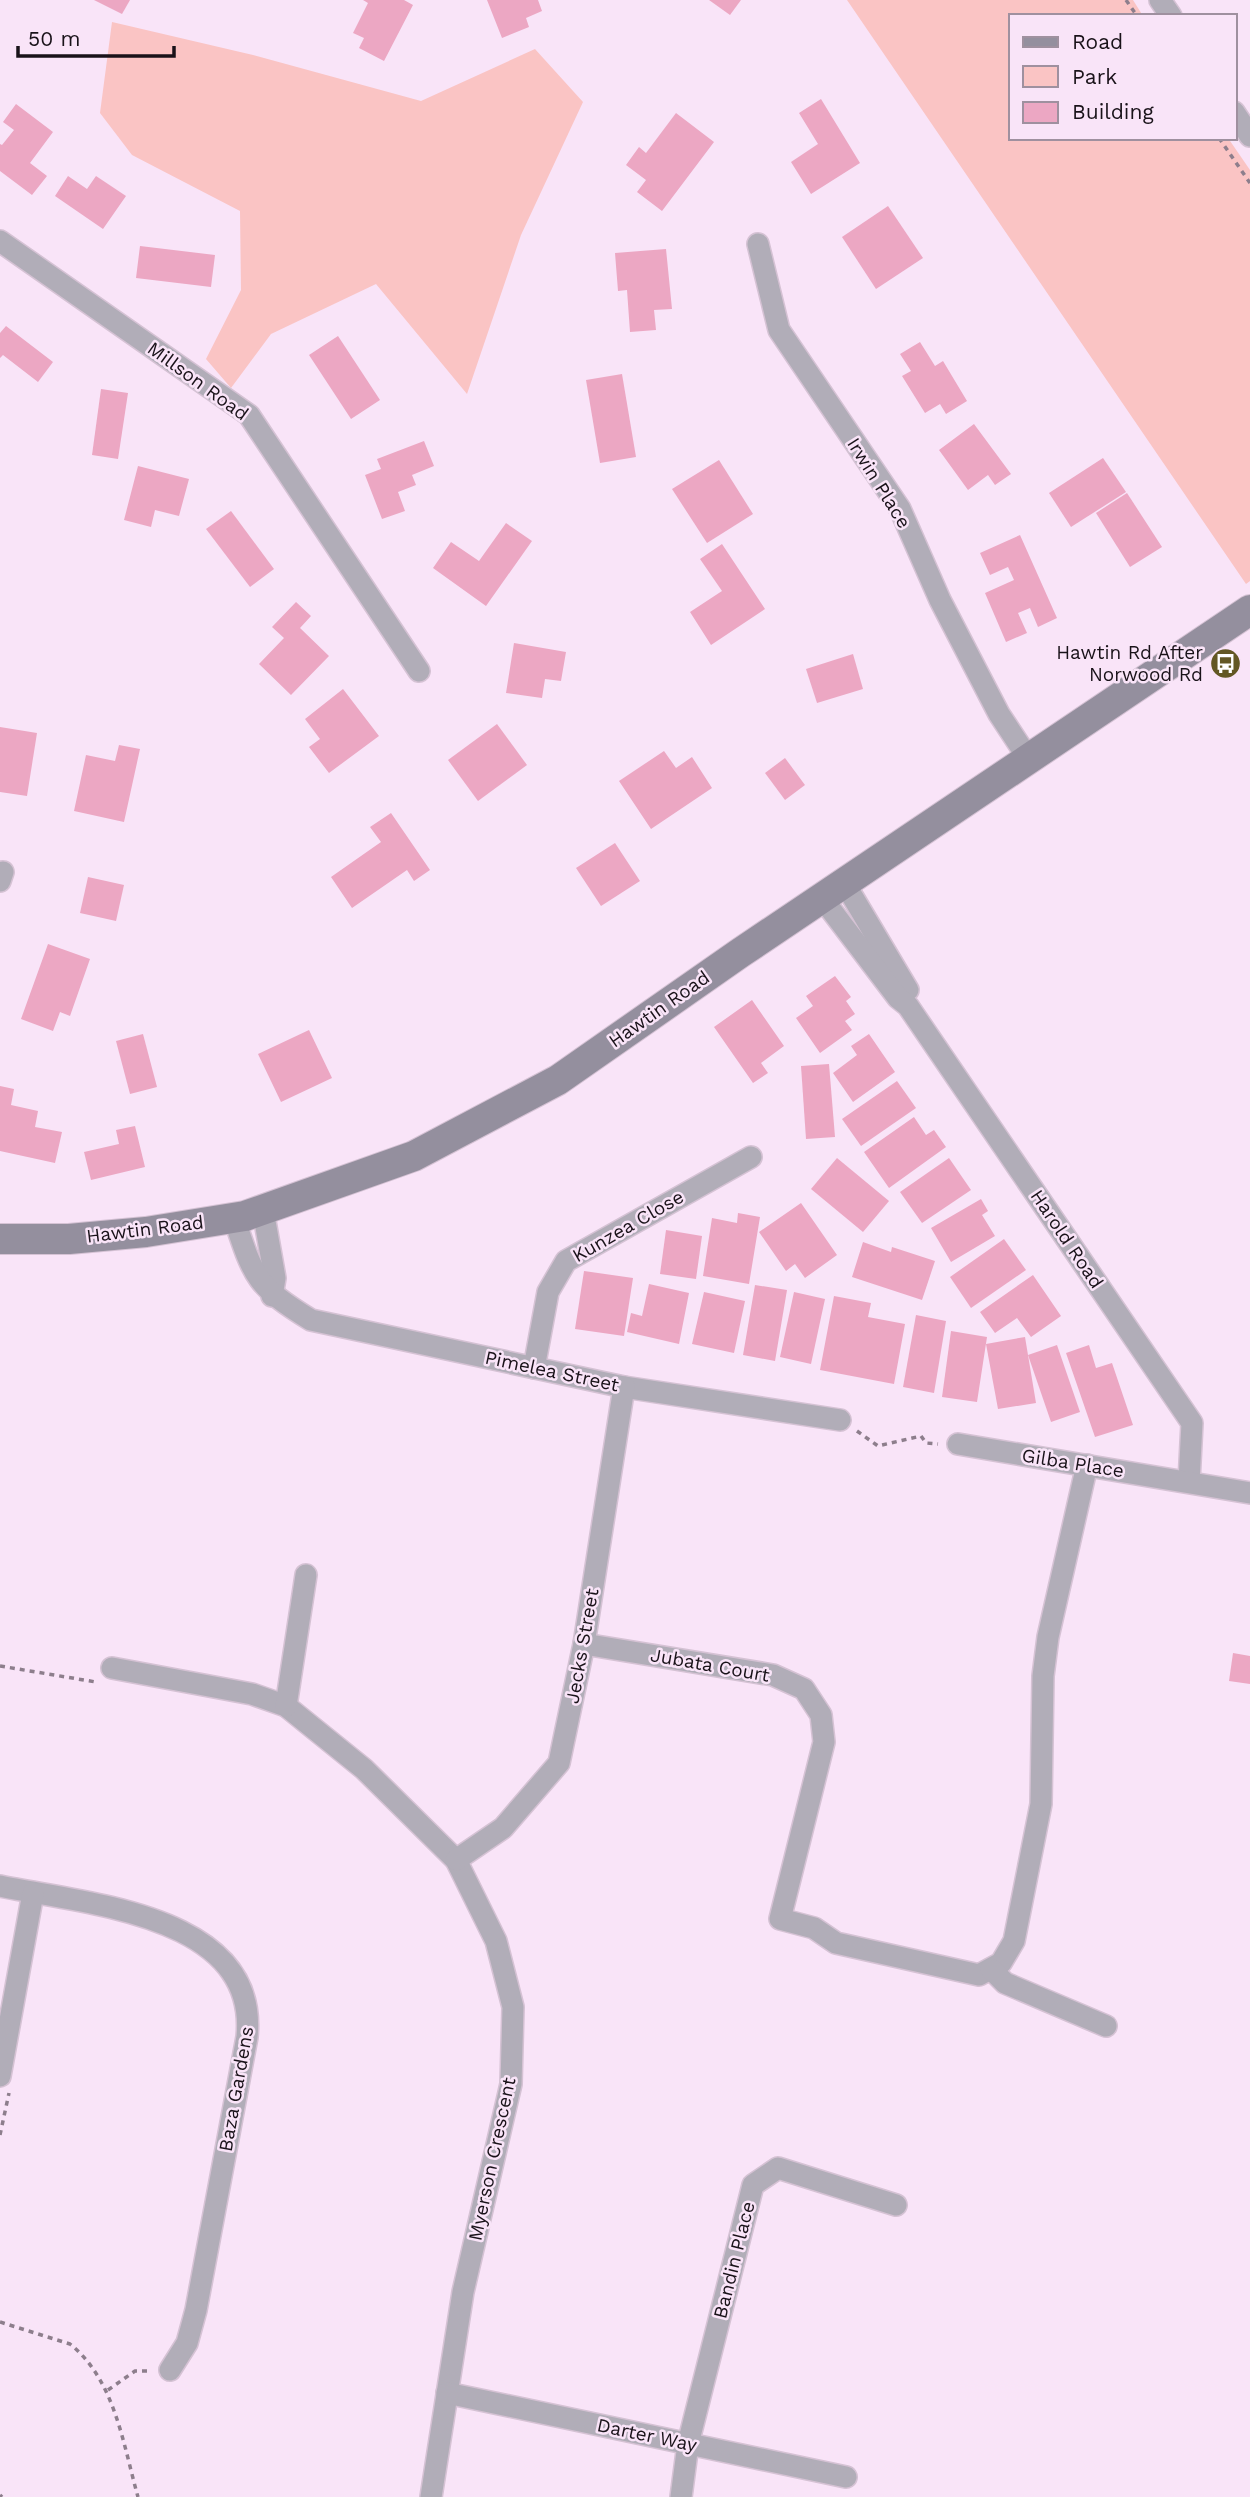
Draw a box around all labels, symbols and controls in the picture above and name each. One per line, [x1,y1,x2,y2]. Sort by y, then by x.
scale bar [18,14,173,58]
legend [1009,14,1236,140]
text: 50 m [28,26,80,51]
text: Road [1072,29,1123,54]
text: Park [1072,64,1117,89]
text: Building [1072,99,1154,124]
street label: Millson Road [143,337,253,425]
street label: Irwin Place [842,434,916,532]
place label: Hawtin Rd After Norwood Rd [1056,641,1203,686]
bus stop icon: Hawtin Rd After Norwood Rd [1209,646,1243,680]
street label: Hawtin Road [604,966,714,1052]
street label: Kunzea Close [568,1185,688,1267]
street label: Harold Road [1026,1185,1108,1293]
street label: Hawtin Road [85,1210,205,1248]
street label: Pimelea Street [483,1346,621,1396]
street label: Gilba Place [1020,1444,1126,1482]
street label: Jecks Street [561,1587,603,1705]
street label: Jubata Court [649,1643,771,1687]
street label: Baza Gardens [214,2025,258,2153]
street label: Myerson Crescent [463,2075,521,2243]
street label: Bandin Place [708,2199,760,2321]
street label: Darter Way [595,2413,699,2457]

